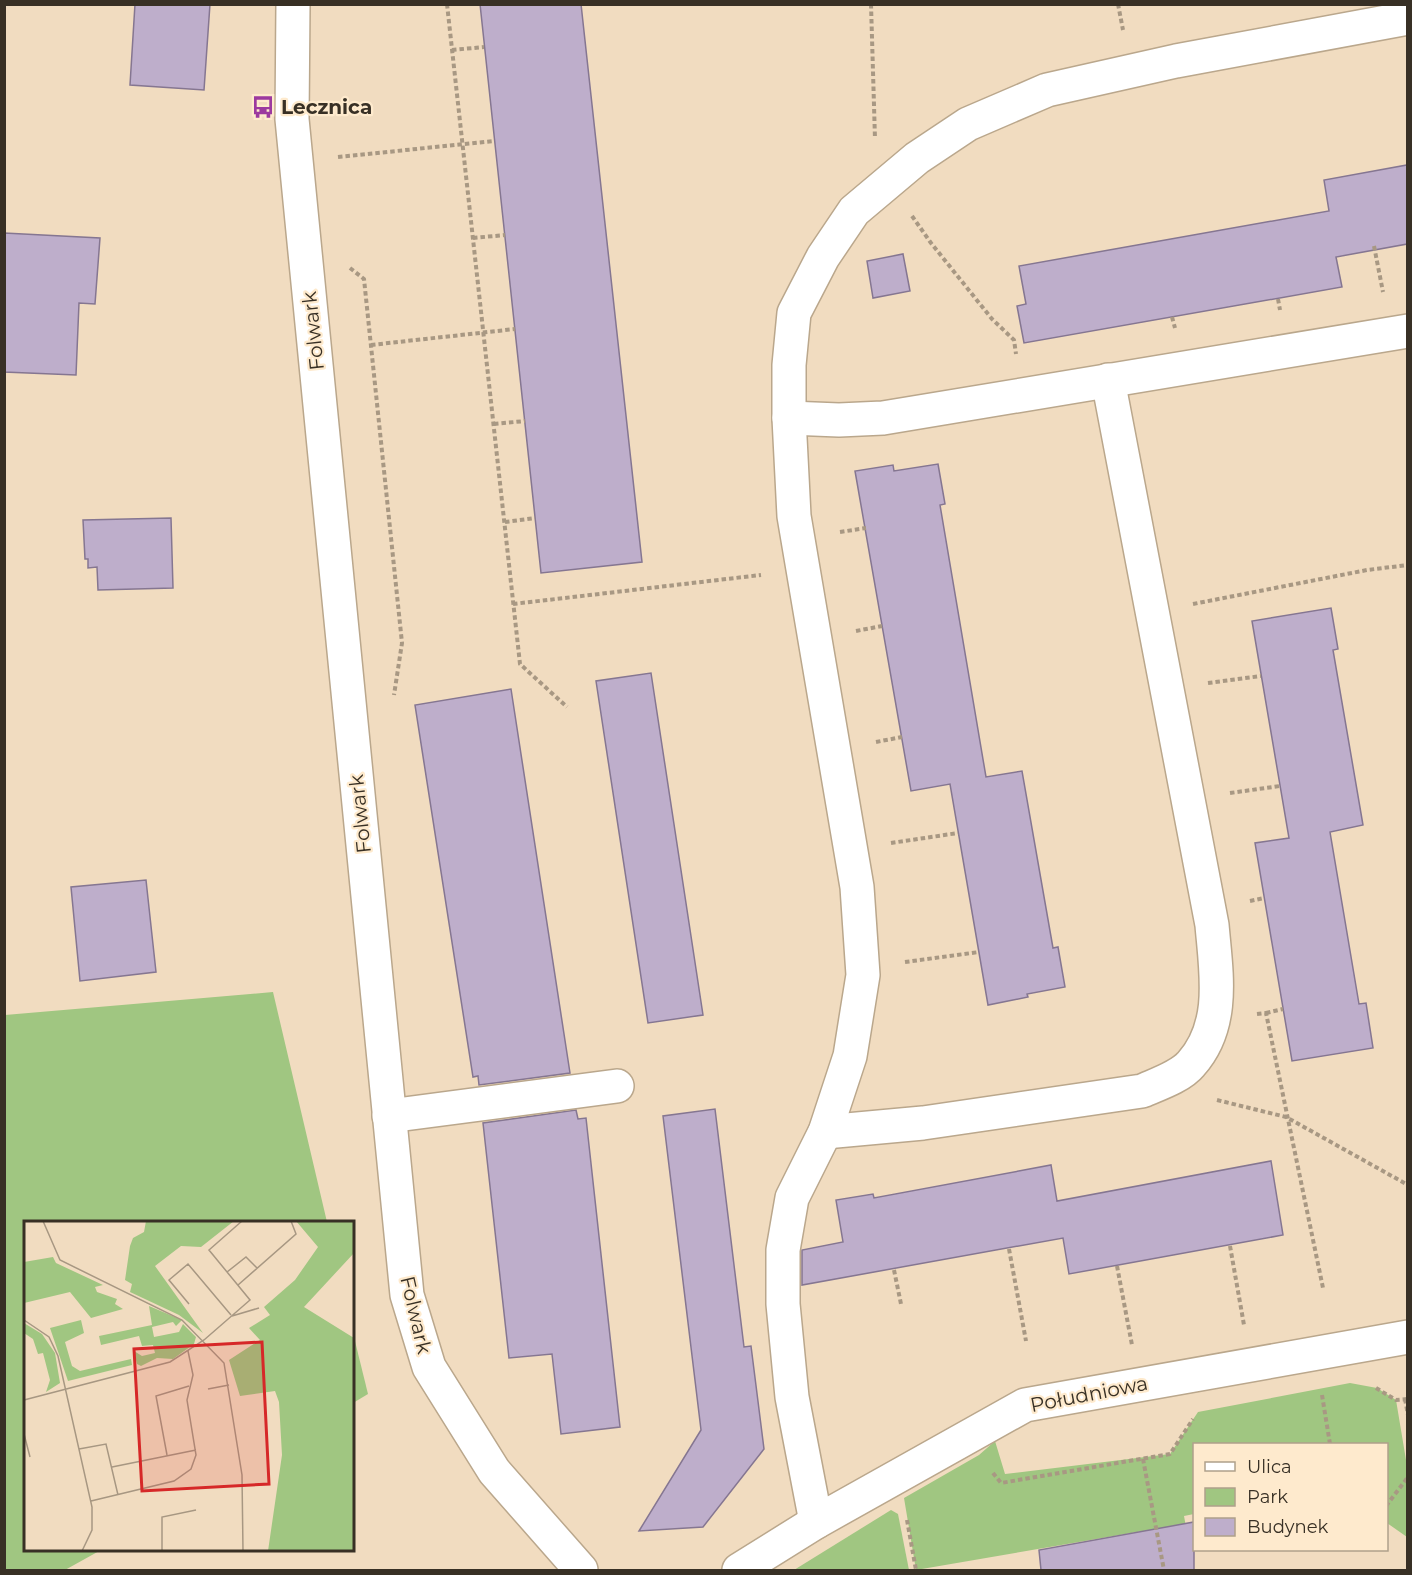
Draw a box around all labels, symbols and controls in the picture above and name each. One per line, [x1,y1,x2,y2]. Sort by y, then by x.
bus stop icon: Lecznica [250,94,276,120]
place label: Lecznica [281,95,372,119]
street label: Folwark [297,290,329,372]
street label: Folwark [344,773,376,855]
inset map [24,1221,354,1551]
street label: Folwark [395,1274,437,1356]
street label: Południowa [1028,1371,1150,1417]
legend [1193,1443,1388,1551]
text: Ulica [1247,1456,1292,1478]
text: Park [1247,1486,1288,1508]
text: Budynek [1247,1516,1329,1538]

